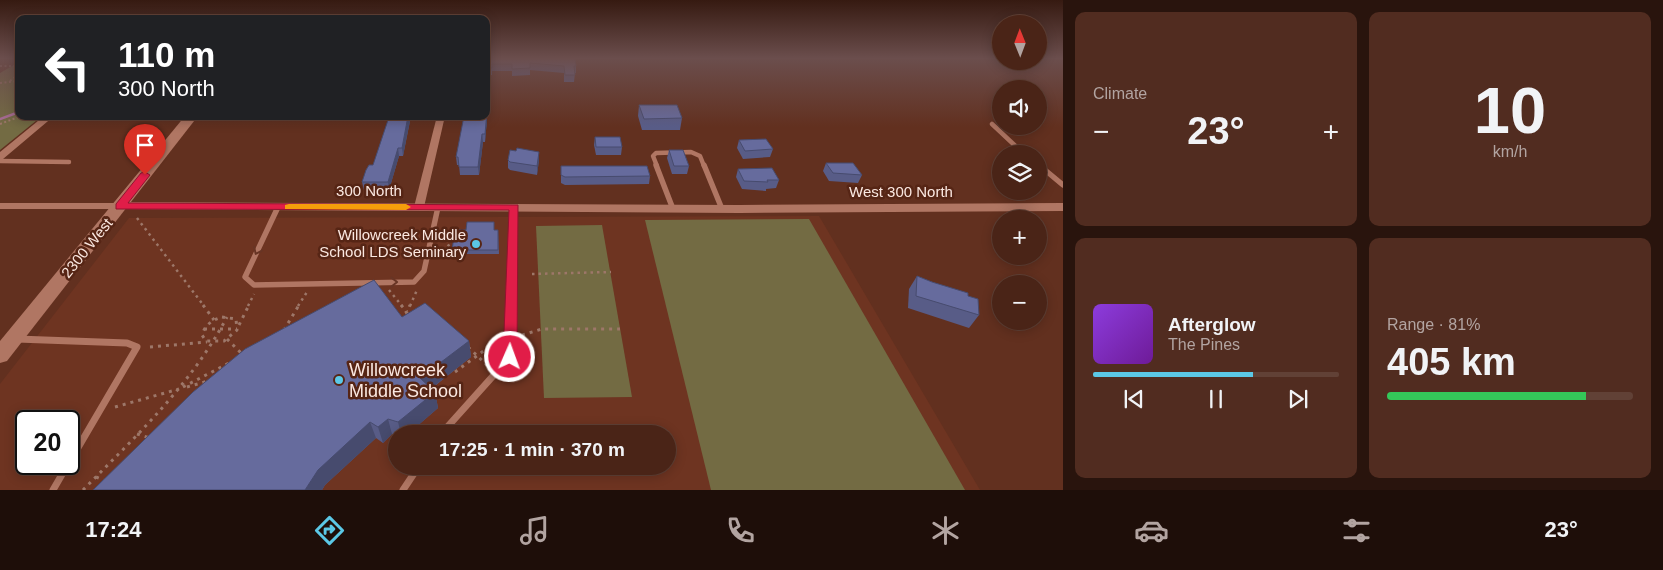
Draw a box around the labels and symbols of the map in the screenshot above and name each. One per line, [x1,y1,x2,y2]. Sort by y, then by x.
north arrow [992,15,1048,70]
pin [124,124,166,175]
street label: 300 North [336,182,402,199]
street label: West 300 North [849,183,953,200]
street label: 2300 West [58,214,116,281]
place label: Willowcreek Middle School LDS Seminary [319,226,466,260]
marker: Willowcreek Middle School LDS Seminary [470,238,482,250]
one-way arrow [253,246,264,255]
one-way arrow [390,277,398,287]
position arrow [483,330,535,382]
place label: Willowcreek Middle School [349,360,462,401]
marker: Willowcreek Middle School [333,374,345,386]
speed limit sign: 20 [15,410,80,475]

